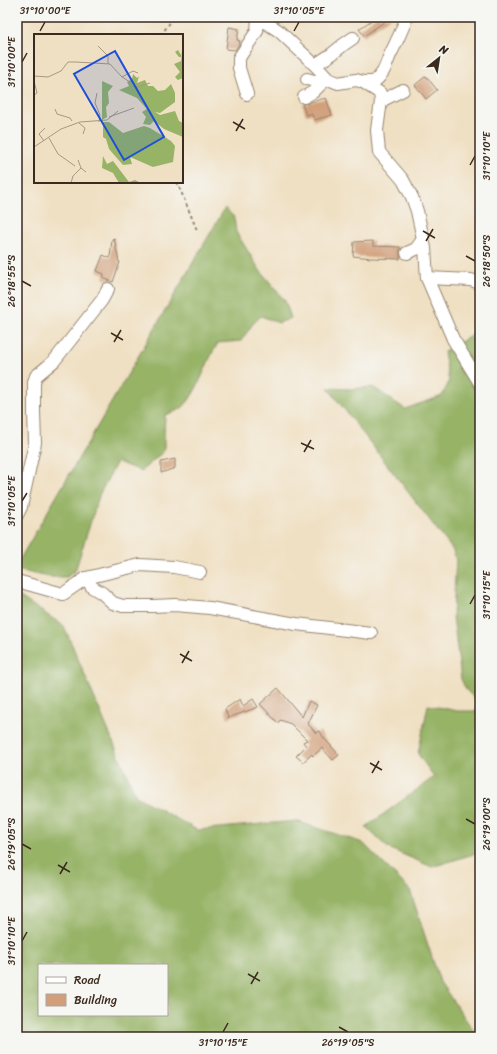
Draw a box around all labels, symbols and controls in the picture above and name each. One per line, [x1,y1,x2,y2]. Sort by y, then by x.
text: 31°10'00"E [20,2,72,20]
text: 31°10'05"E [274,2,326,20]
inset map [34,34,183,183]
text: 31°10'00"E [3,35,21,87]
north arrow [419,38,459,78]
text: N [435,39,452,60]
text: 31°10'10"E [478,130,496,180]
text: 26°18'50"S [478,234,496,287]
text: 26°18'55"S [3,254,21,307]
text: 31°10'05"E [3,474,21,526]
text: 31°10'15"E [478,569,496,619]
text: 26°19'00"S [478,797,496,850]
text: 26°19'05"S [3,817,21,870]
text: 31°10'10"E [3,915,21,965]
legend [38,964,168,1016]
text: Road [74,969,101,991]
text: Building [74,989,117,1011]
text: 31°10'15"E [199,1034,249,1052]
text: 26°19'05"S [322,1034,375,1052]

